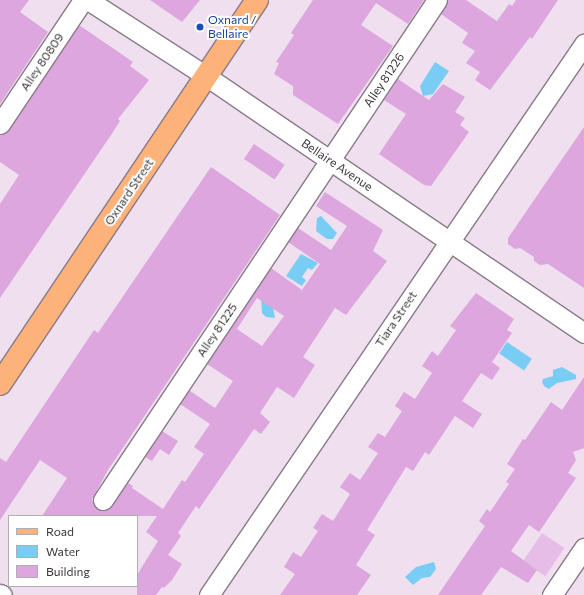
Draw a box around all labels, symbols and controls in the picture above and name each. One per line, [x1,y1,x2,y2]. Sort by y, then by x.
place label: Oxnard / Bellaire [208,13,256,41]
marker: Oxnard / Bellaire [195,22,205,32]
street label: Alley 80809 [17,30,67,94]
street label: Alley 81226 [361,50,407,110]
street label: Bellaire Avenue [299,136,375,194]
street label: Oxnard Street [102,156,156,228]
street label: Tiara Street [372,288,420,350]
street label: Alley 81225 [194,300,240,360]
legend [8,515,138,587]
text: Road [46,524,74,538]
text: Water [46,544,80,558]
text: Building [46,564,90,578]

